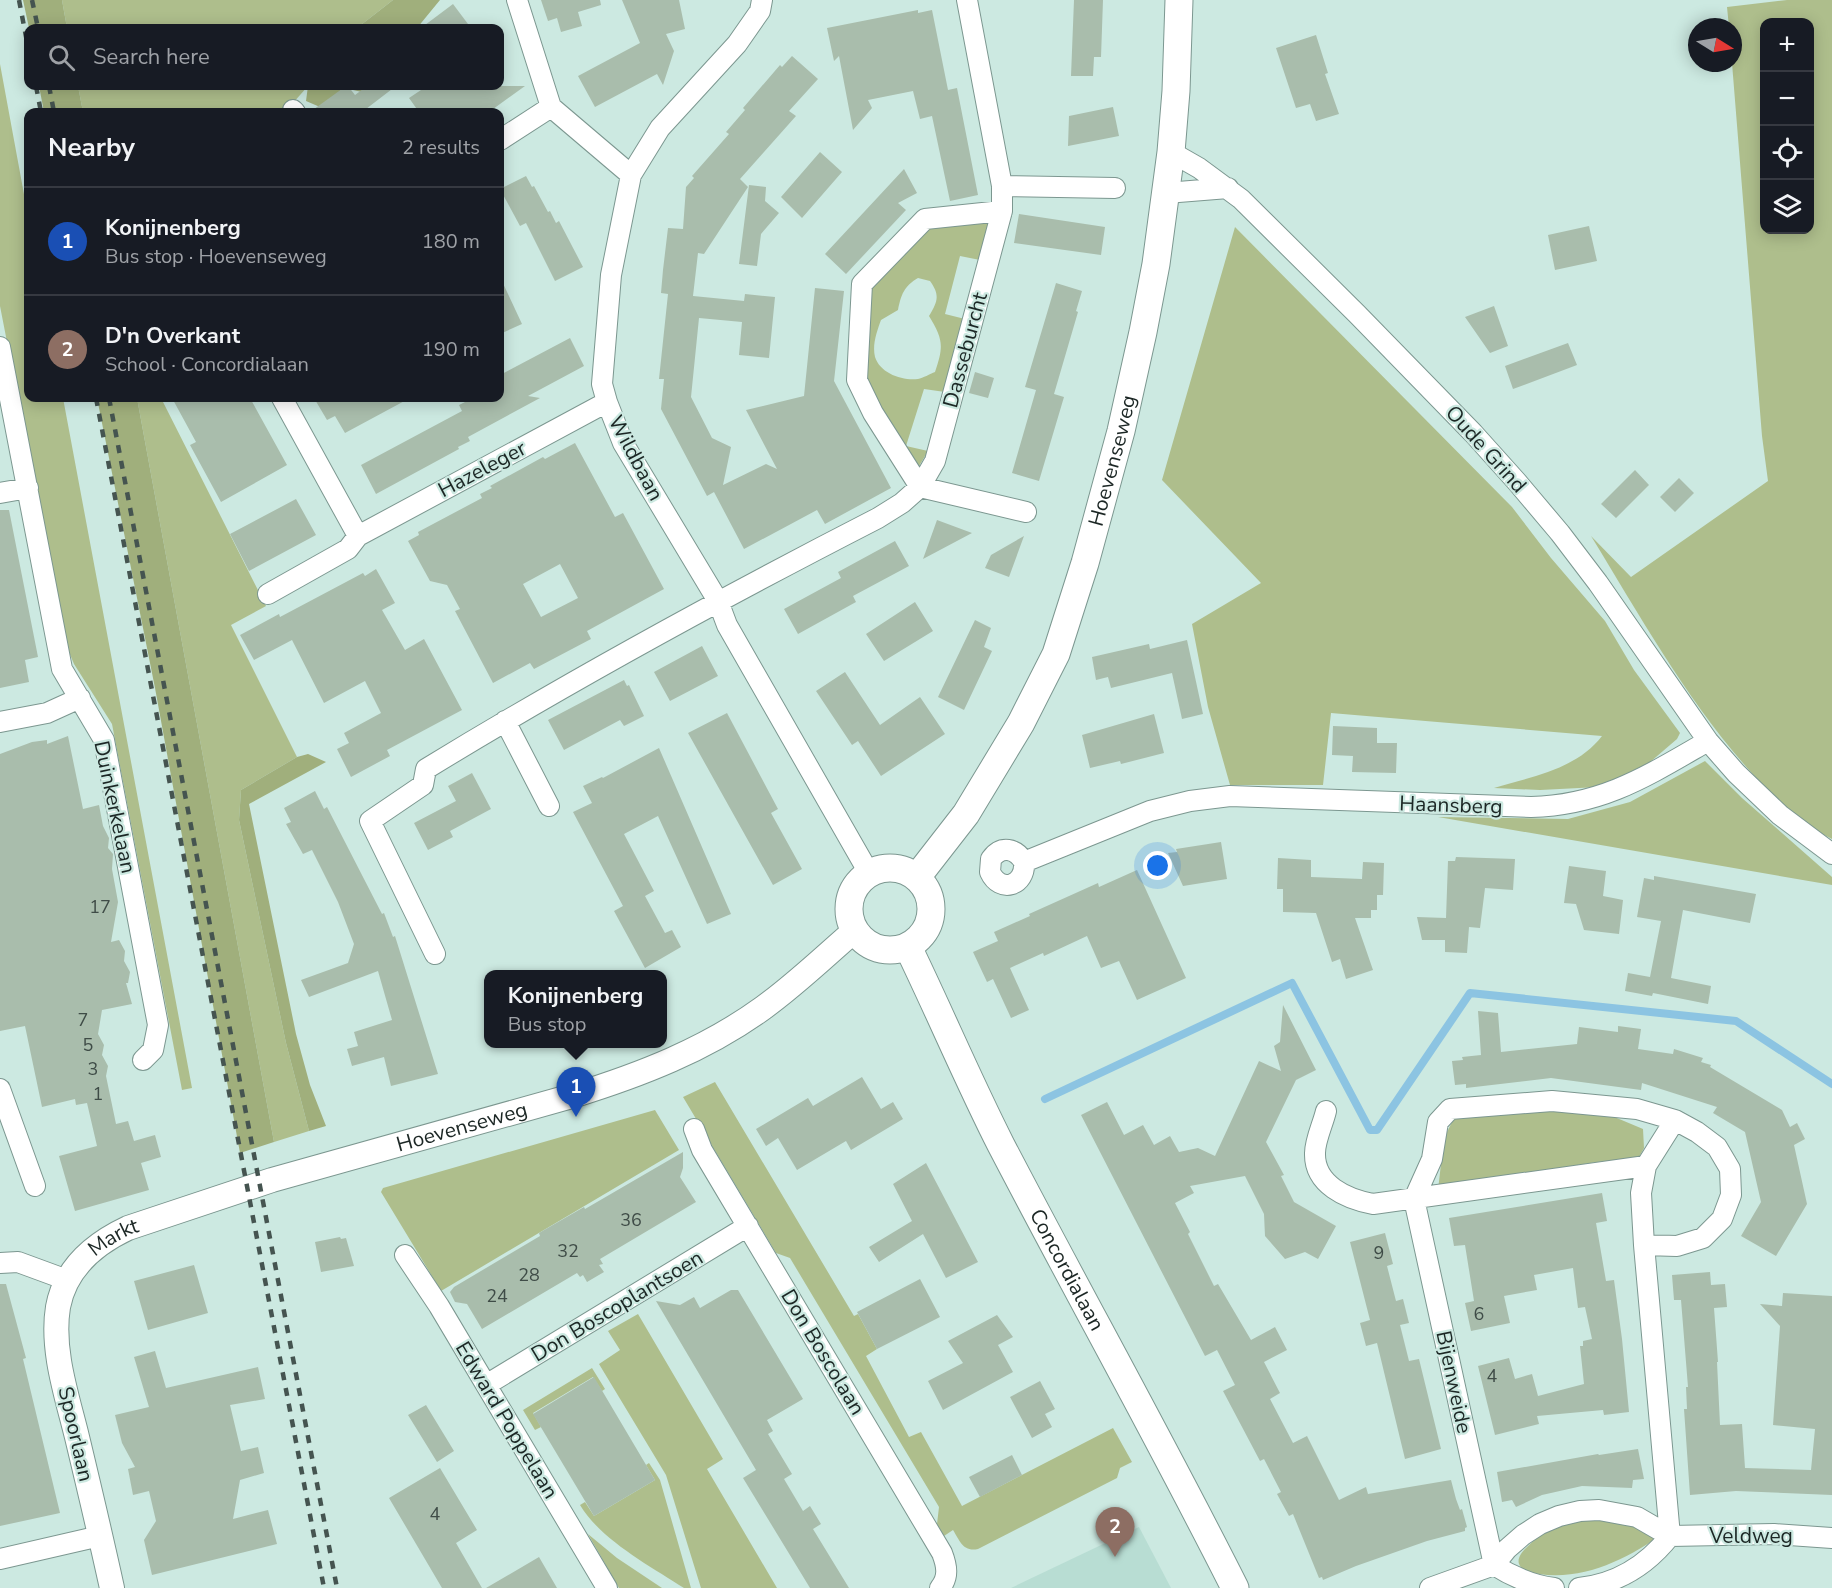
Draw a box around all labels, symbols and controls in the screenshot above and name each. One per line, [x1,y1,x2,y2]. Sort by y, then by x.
north arrow [1688,18,1742,72]
map controls [1760,18,1814,234]
button: + [1760,18,1814,72]
search box [24,24,504,90]
icon: search [45,41,78,74]
text: Search here [93,42,210,72]
button: − [1760,72,1814,126]
button: locate [1760,126,1814,180]
text: Nearby [48,130,135,165]
text: 2 results [402,134,480,161]
button: layers [1760,180,1814,234]
text: Konijnenberg [105,213,241,243]
text: 1 [62,228,74,255]
text: 180 m [422,228,480,255]
text: Bus stop · Hoevenseweg [105,243,327,270]
street label: Dasseburcht [936,289,994,411]
text: D'n Overkant [105,321,240,351]
text: 2 [62,336,74,363]
text: 190 m [422,336,480,363]
text: School · Concordialaan [105,351,309,378]
street label: Hoevenseweg [1082,392,1143,529]
street label: Oude Grind [1439,399,1533,499]
street label: Wildbaan [602,410,670,506]
street label: Hazeleger [433,434,531,504]
street label: Duinkerkelaan [87,738,143,876]
street label: Haansberg [1399,789,1503,821]
your location [1143,851,1172,880]
house number: 17 [89,895,111,919]
popup [484,970,667,1048]
text: Konijnenberg [508,981,643,1011]
house number: 7 [78,1008,88,1032]
text: Bus stop [508,1011,586,1038]
house number: 5 [83,1033,93,1057]
house number: 3 [88,1057,98,1081]
pin: 1 [556,1068,596,1117]
house number: 1 [93,1082,103,1106]
street label: Hoevenseweg [393,1095,530,1158]
street label: Concordialaan [1023,1204,1111,1336]
house number: 36 [620,1208,642,1232]
street label: Markt [82,1211,143,1263]
house number: 32 [557,1239,579,1263]
house number: 9 [1374,1241,1384,1265]
street label: Don Boscoplantsoen [526,1244,708,1368]
house number: 28 [518,1263,540,1287]
house number: 24 [486,1284,508,1308]
street label: Don Boscolaan [774,1284,872,1420]
house number: 6 [1474,1302,1484,1326]
street label: Bijenweide [1429,1328,1479,1436]
street label: Edward Poppelaan [449,1336,565,1504]
house number: 4 [1487,1364,1498,1388]
street label: Spoorlaan [52,1384,100,1484]
house number: 4 [430,1502,441,1526]
pin: 2 [1096,1508,1134,1557]
street label: Veldweg [1708,1522,1793,1550]

